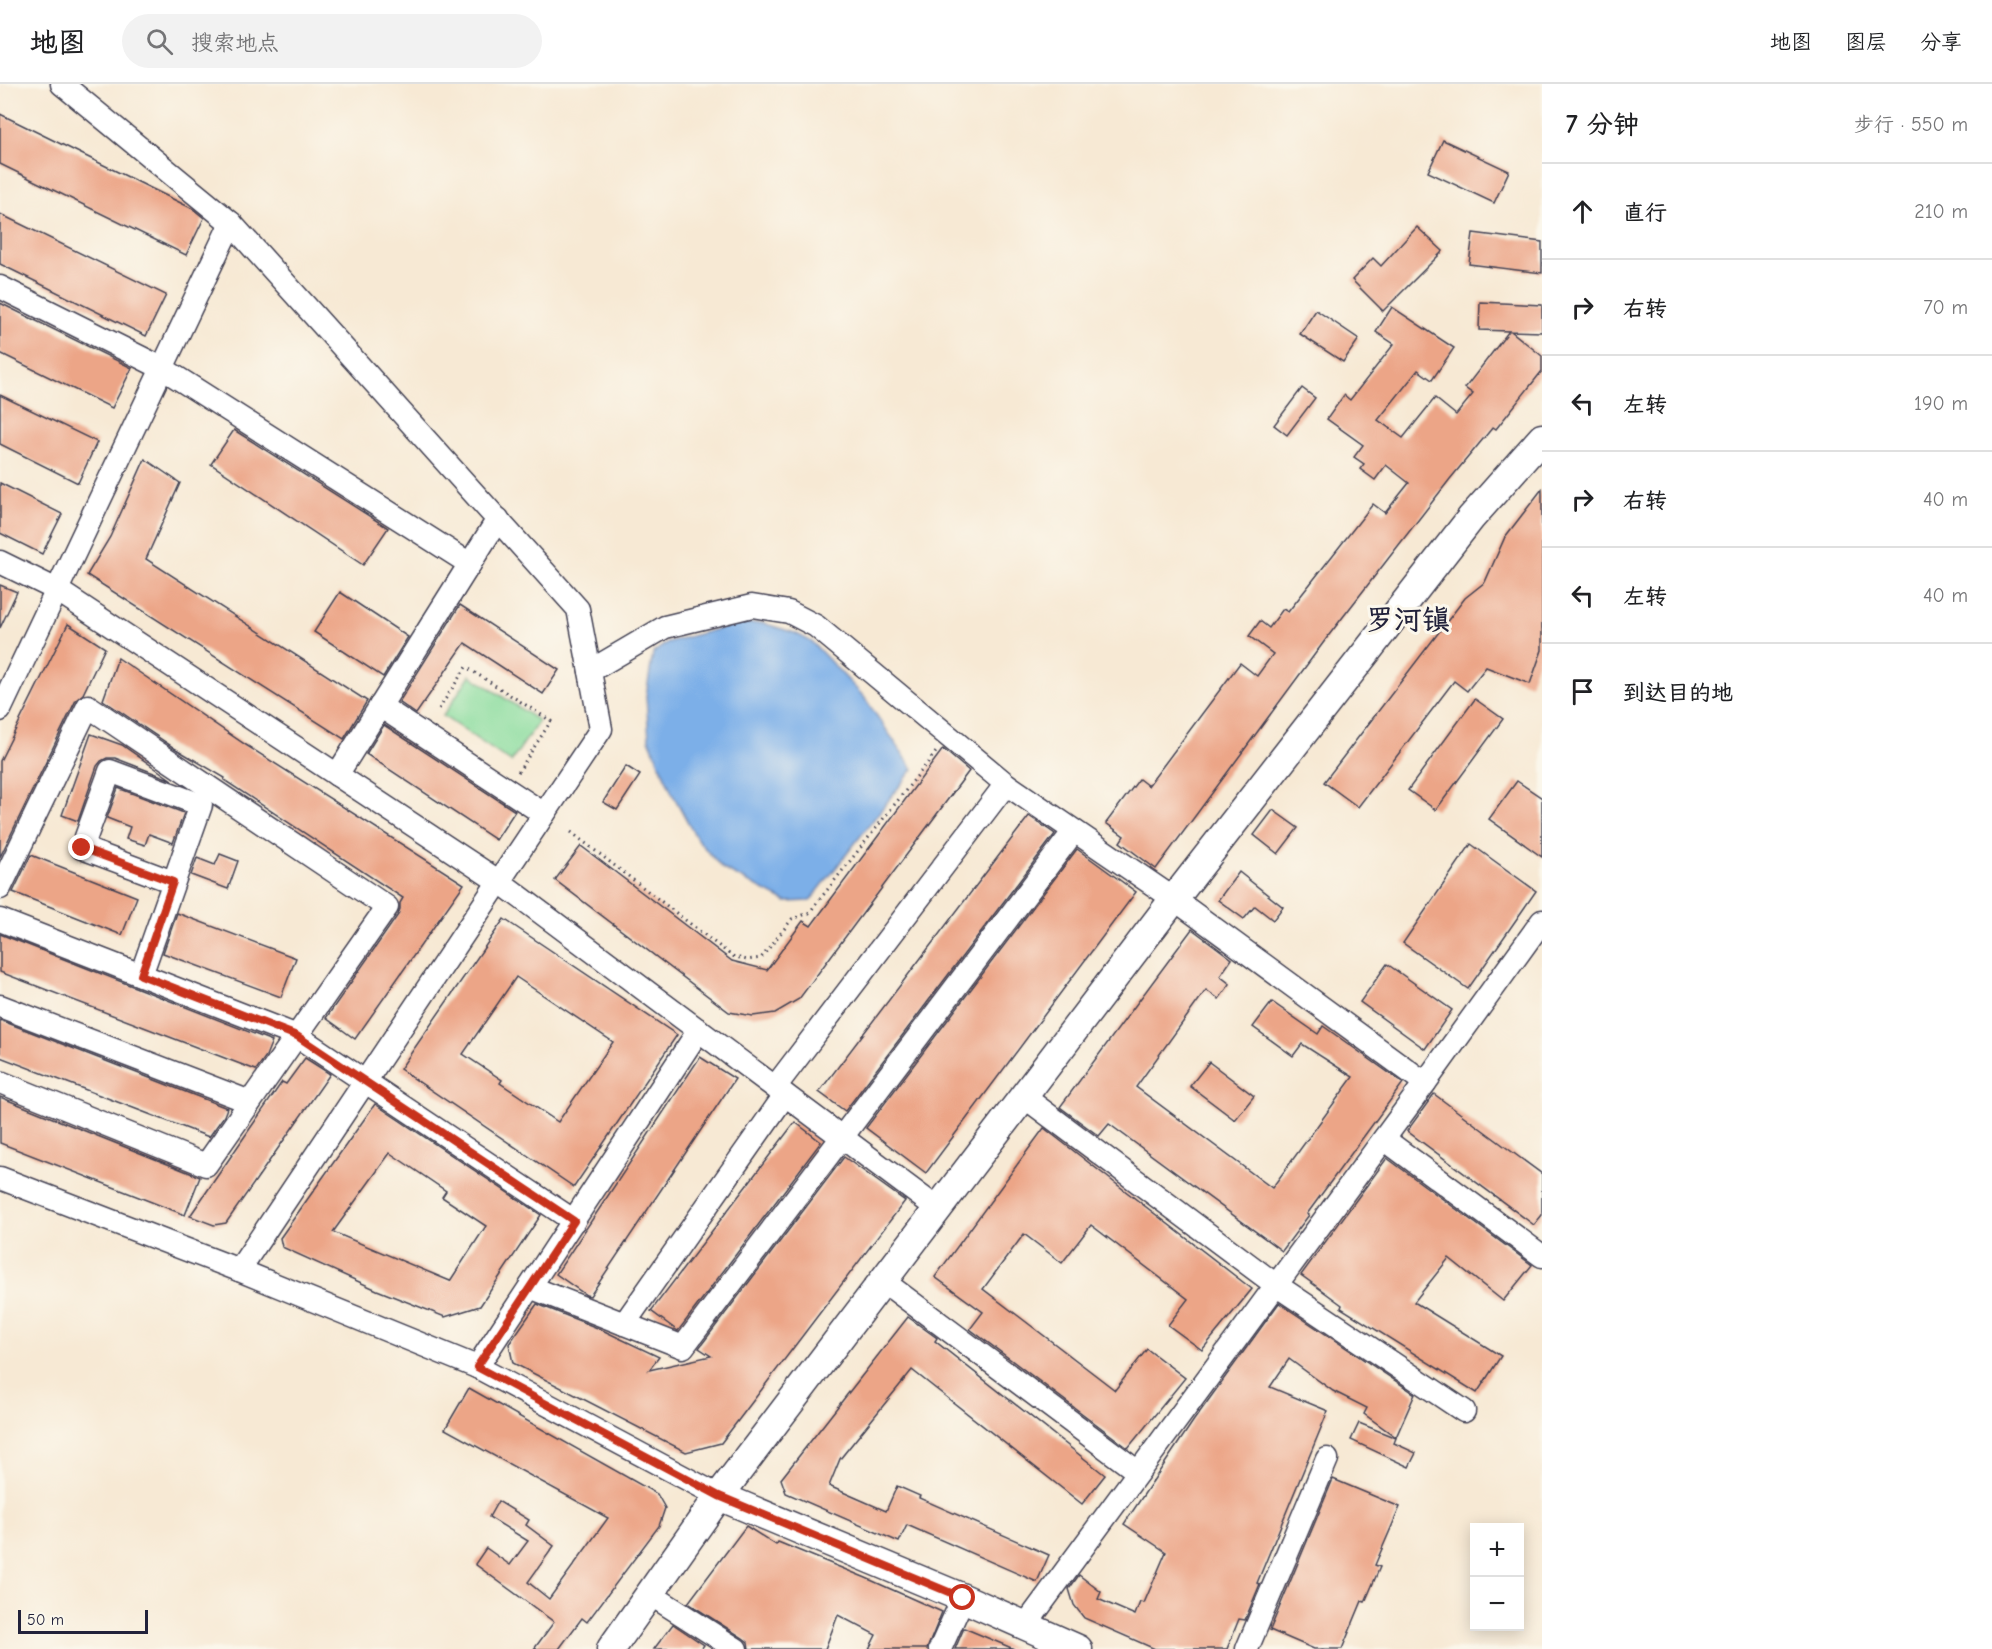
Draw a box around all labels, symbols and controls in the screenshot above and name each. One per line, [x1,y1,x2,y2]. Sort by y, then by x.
search box [122,14,542,68]
icon: search [143,25,176,58]
text: 地图 [30,27,86,59]
text: 搜索地点 [191,30,279,56]
text: 地图 [1770,30,1812,54]
text: 图层 [1845,30,1887,54]
text: 分享 [1920,30,1962,54]
text: 7 分钟 [1566,110,1639,140]
text: 步行 · 550 m [1854,113,1968,136]
icon: ahead [1566,195,1599,228]
text: 直行 [1623,200,1667,226]
text: 210 m [1914,200,1968,223]
icon: right [1566,291,1599,324]
text: 右转 [1623,296,1667,322]
text: 70 m [1923,296,1968,319]
icon: left [1566,387,1599,420]
text: 左转 [1623,392,1667,418]
text: 190 m [1914,392,1968,415]
icon: right [1566,483,1599,516]
text: 右转 [1623,488,1667,514]
text: 40 m [1923,488,1968,511]
icon: left [1566,579,1599,612]
text: 左转 [1623,584,1667,610]
text: 40 m [1923,584,1968,607]
district label: 罗河镇 [1366,604,1450,636]
icon: arrive [1566,675,1599,708]
text: 到达目的地 [1623,680,1733,706]
route end [68,834,94,860]
map controls [1470,1523,1524,1631]
button: + [1470,1523,1524,1577]
button: − [1470,1577,1524,1631]
route start [949,1584,975,1610]
scale bar [18,1607,148,1634]
text: 50 m [27,1611,64,1629]

